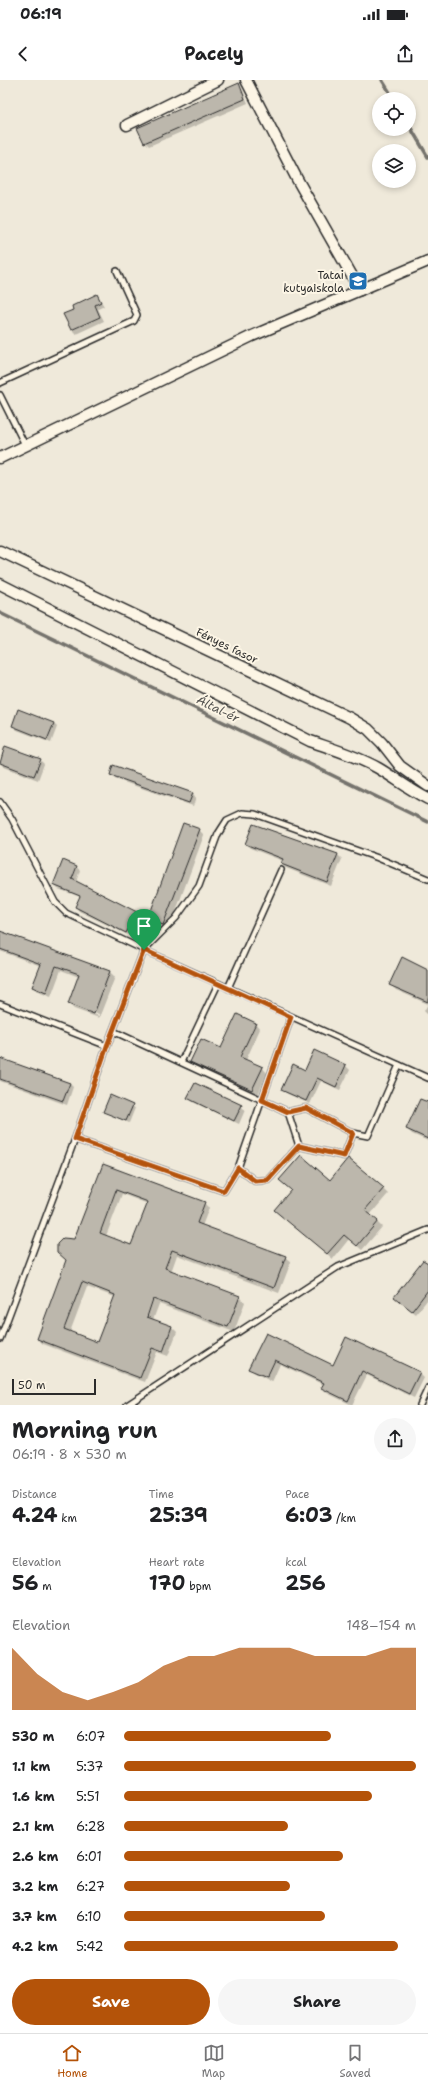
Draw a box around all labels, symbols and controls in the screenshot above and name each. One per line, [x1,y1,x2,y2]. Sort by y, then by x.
text: 06:19 [20,4,62,24]
text: Pacely [184,42,244,66]
icon: back [12,43,34,65]
icon: share [394,43,416,65]
map controls [372,92,416,188]
button: locate [372,92,416,136]
button: layers [372,144,416,188]
place label: Tatai kutyaiskola [283,268,344,296]
school or university icon: Tatai kutyaiskola [347,270,369,292]
street label: Fényes fasor [194,625,260,667]
water label: Által-ér [194,692,242,726]
pin [127,909,161,950]
icon: arrive [133,915,155,937]
scale bar [12,1377,96,1396]
text: 50 m [18,1378,46,1393]
text: Morning run [12,1416,157,1445]
button: share [374,1418,416,1460]
text: 06:19 · 8 × 530 m [12,1446,127,1463]
text: Distance [12,1487,57,1502]
text: Time [149,1487,174,1502]
text: Pace [285,1487,310,1502]
text: 4.24 [12,1502,58,1528]
text: 25:39 [149,1502,208,1528]
text: 6:03 [285,1502,333,1528]
text: km [58,1511,77,1526]
text: /km [333,1511,356,1526]
text: Elevation [12,1555,61,1570]
text: Heart rate [149,1555,205,1570]
text: kcal [285,1555,307,1570]
text: 56 [12,1570,39,1596]
text: 170 [149,1570,185,1596]
text: 256 [285,1570,326,1596]
text: m [39,1579,52,1594]
text: bpm [185,1579,211,1594]
text: Elevation [12,1617,70,1634]
text: 148–154 m [347,1617,416,1634]
text: 530 m [12,1728,54,1745]
text: 6:07 [76,1728,105,1745]
text: 1.1 km [12,1758,50,1775]
text: 5:37 [76,1758,103,1775]
text: 1.6 km [12,1788,55,1805]
text: 5:51 [76,1788,100,1805]
text: 2.1 km [12,1818,54,1835]
text: 6:28 [76,1818,105,1835]
text: 2.6 km [12,1848,58,1865]
text: 6:01 [76,1848,102,1865]
text: 3.2 km [12,1878,58,1895]
text: 6:27 [76,1878,105,1895]
text: 3.7 km [12,1908,57,1925]
text: 6:10 [76,1908,101,1925]
text: 4.2 km [12,1938,58,1955]
text: 5:42 [76,1938,104,1955]
button: Save [12,1979,210,2025]
button: Share [218,1979,416,2025]
tab: Home [57,2042,87,2081]
tab: Map [202,2042,225,2081]
tab: Saved [340,2042,371,2081]

